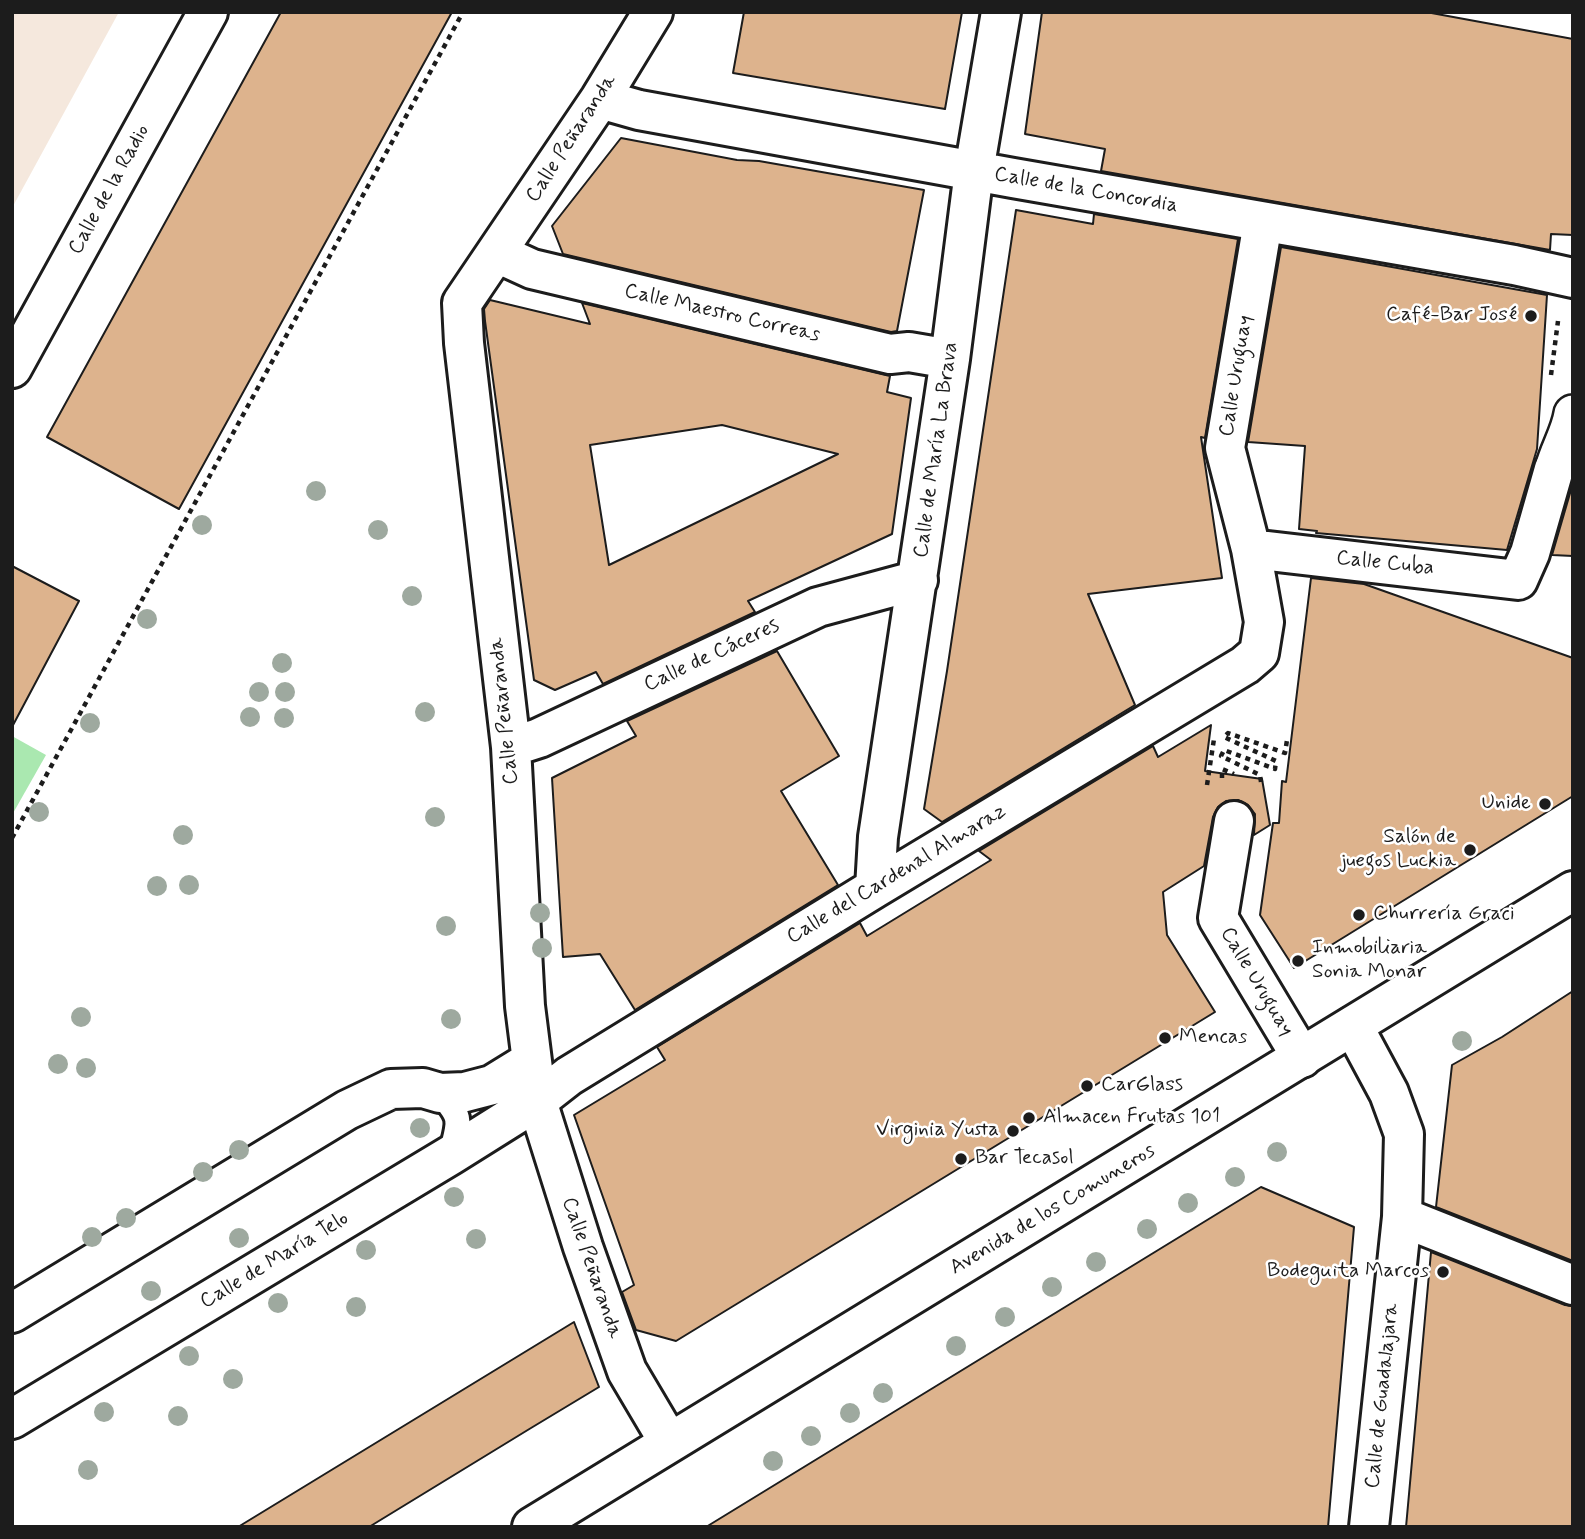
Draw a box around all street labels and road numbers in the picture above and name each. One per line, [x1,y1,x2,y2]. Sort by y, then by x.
street label: Calle Peñaranda [521,70,623,208]
street label: Calle de la Radio [64,121,156,259]
street label: Calle de la Concordia [992,162,1180,220]
street label: Calle Maestro Correas [622,279,822,349]
street label: Calle Uruguay [1215,314,1259,438]
street label: Calle de María La Brava [909,340,965,560]
street label: Calle Cuba [1335,546,1435,582]
street label: Calle de Cáceres [640,614,784,698]
street label: Calle Peñaranda [485,636,525,786]
street label: Calle del Cardenal Almaraz [783,799,1011,951]
street label: Calle Uruguay [1214,923,1298,1041]
street label: Avenida de los Comuneros [946,1139,1160,1281]
street label: Calle Peñaranda [555,1194,627,1342]
street label: Calle de María Telo [196,1207,354,1315]
street label: Calle de Guadalajara [1361,1302,1405,1490]

